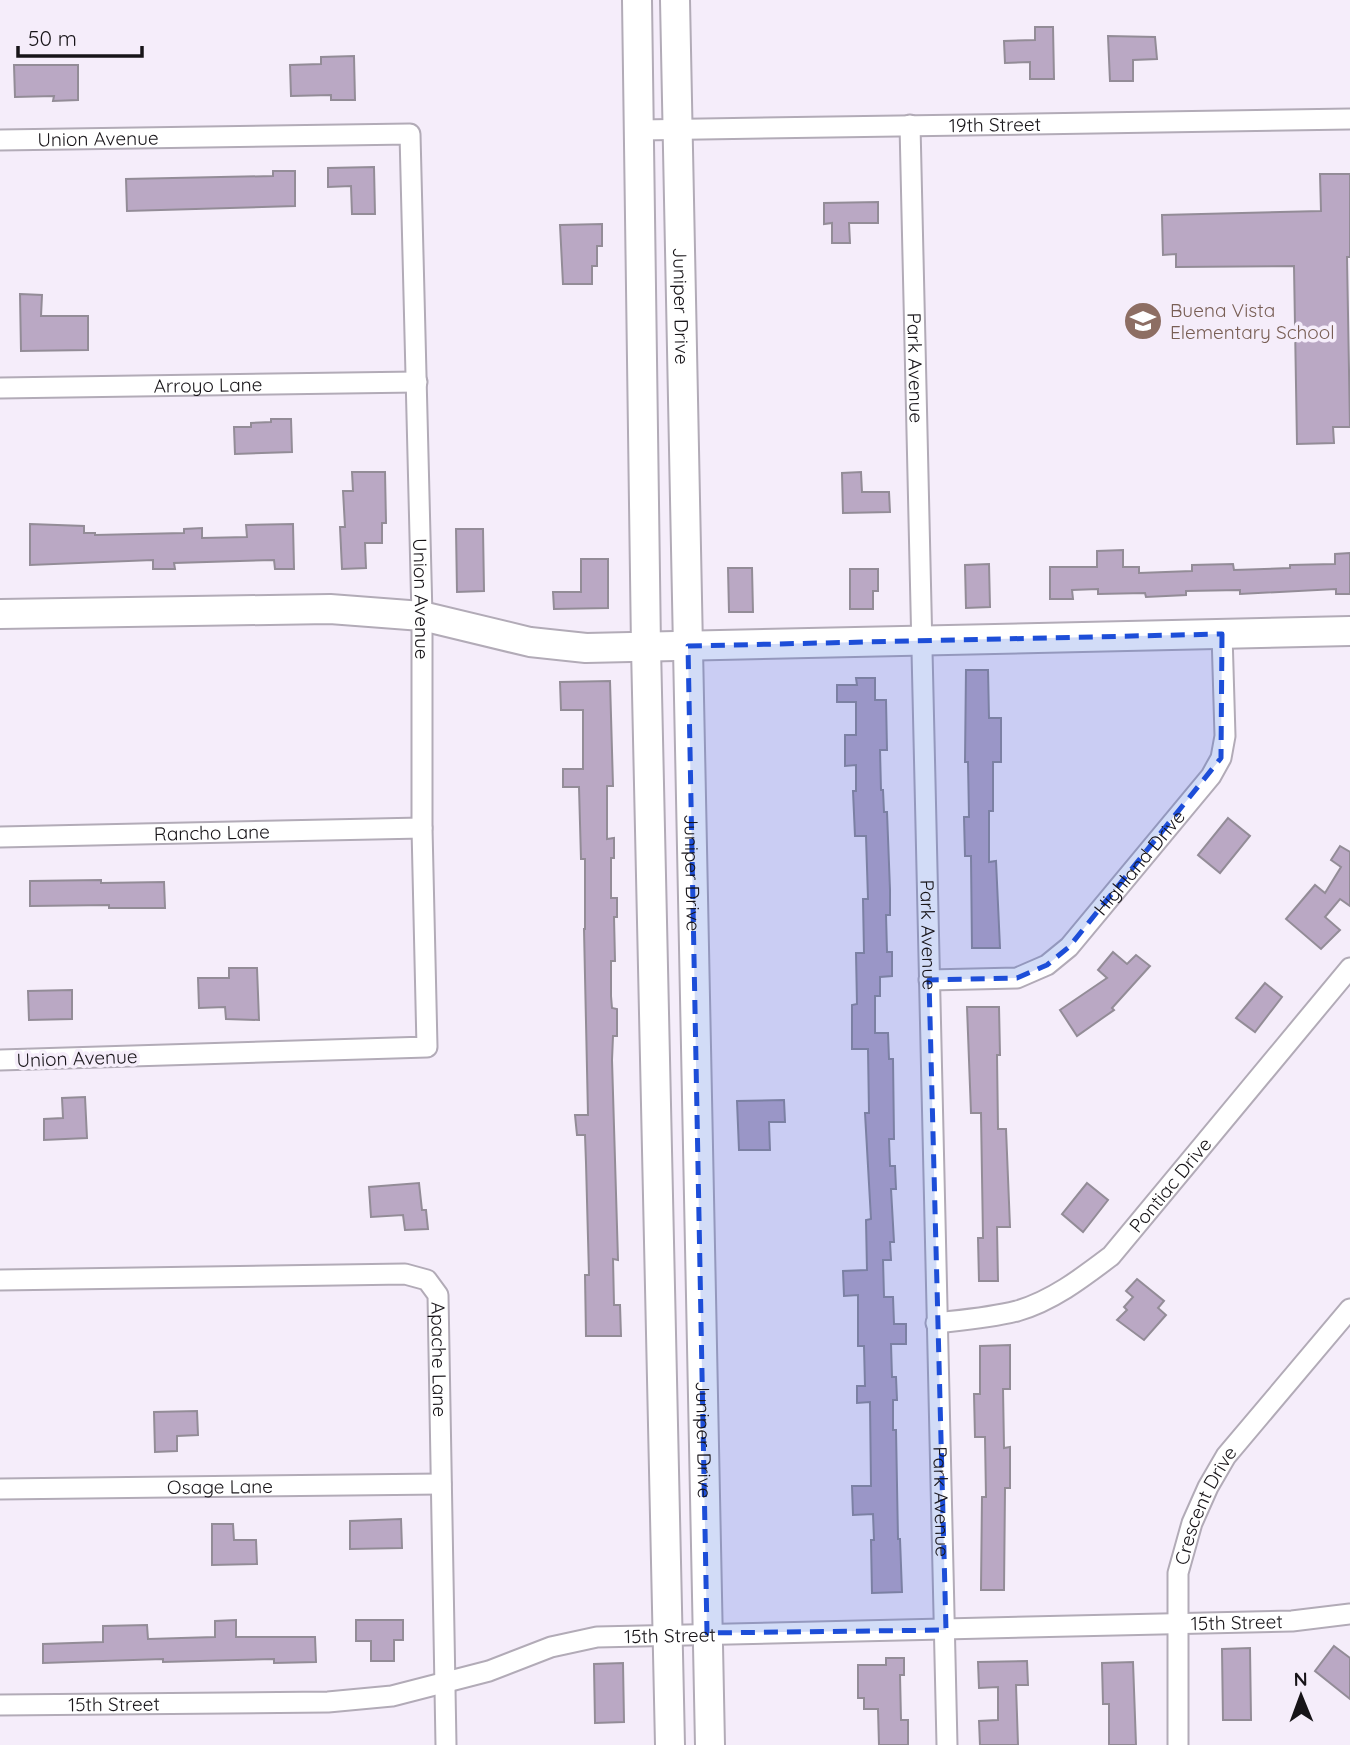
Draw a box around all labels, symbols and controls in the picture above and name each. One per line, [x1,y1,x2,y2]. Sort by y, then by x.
scale bar [18,14,142,58]
text: 50 m [28,25,77,51]
street label: 19th Street [949,112,1041,137]
street label: Union Avenue [37,126,159,151]
street label: Juniper Drive [668,247,694,365]
place label: Buena Vista Elementary School [1170,298,1335,344]
school or university icon: Buena Vista Elementary School [1122,300,1164,342]
street label: Park Avenue [902,312,929,423]
street label: Arroyo Lane [153,372,263,398]
street label: Union Avenue [408,538,434,659]
street label: Highland Drive [1088,805,1190,920]
street label: Juniper Drive [679,814,706,932]
street label: Rancho Lane [154,819,270,846]
street label: Park Avenue [915,879,942,990]
street label: Union Avenue [16,1044,138,1072]
street label: Pontiac Drive [1124,1132,1216,1237]
street label: Apache Lane [426,1302,452,1417]
street label: Juniper Drive [691,1381,717,1499]
street label: Crescent Drive [1169,1441,1242,1568]
street label: Park Avenue [928,1446,955,1557]
street label: Osage Lane [167,1474,273,1499]
street label: 15th Street [1191,1609,1283,1635]
street label: 15th Street [624,1622,716,1648]
north arrow [1266,1661,1336,1731]
text: N [1294,1667,1308,1691]
street label: 15th Street [68,1692,160,1716]

